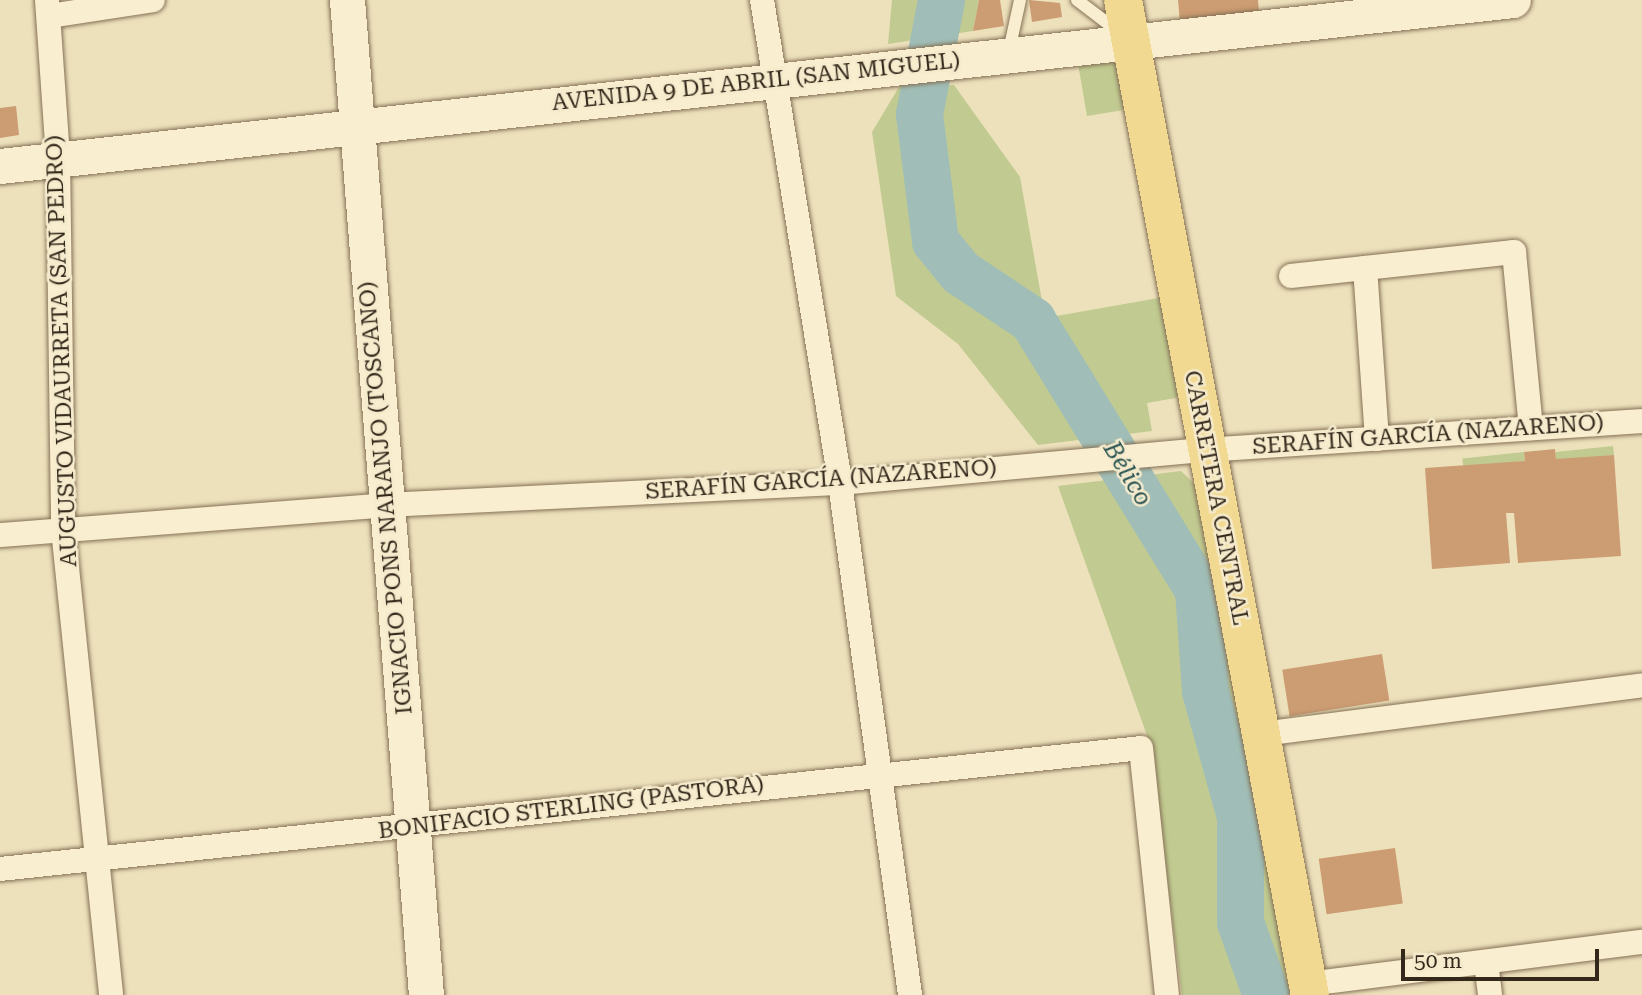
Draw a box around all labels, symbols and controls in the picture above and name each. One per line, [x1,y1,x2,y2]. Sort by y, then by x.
street label: AVENIDA 9 DE ABRIL (SAN MIGUEL) [551,47,961,117]
street label: AUGUSTO VIDAURRETA (SAN PEDRO) [41,135,83,567]
street label: IGNACIO PONS NARANJO (TOSCANO) [353,280,419,716]
street label: CARRETERA CENTRAL [1178,368,1254,628]
street label: SERAFÍN GARCÍA (NAZARENO) [1251,409,1605,461]
water label: Bélico [1097,437,1157,511]
street label: SERAFÍN GARCÍA (NAZARENO) [644,454,998,506]
street label: BONIFACIO STERLING (PASTORA) [377,771,765,845]
scale bar [1404,936,1602,980]
text: 50 m [1414,949,1462,973]

